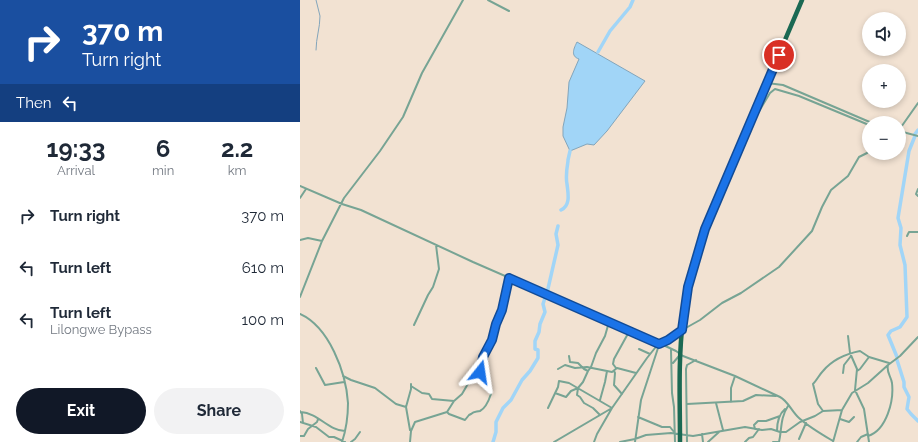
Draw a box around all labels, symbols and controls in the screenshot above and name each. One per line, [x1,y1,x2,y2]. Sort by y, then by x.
map controls [862,12,906,160]
button: sound [862,12,906,56]
text: 370 m [82,15,163,48]
icon: right [16,16,68,68]
pin [762,38,796,72]
icon: arrive [768,44,790,66]
text: Turn right [82,49,161,70]
button: + [862,64,906,108]
icon: left [59,92,81,114]
text: Then [16,94,51,112]
button: − [862,116,906,160]
text: 19:33 [47,134,105,163]
text: 6 [156,134,170,163]
text: 2.2 [221,134,253,163]
text: Arrival [57,163,95,178]
text: min [152,163,174,178]
text: km [228,163,247,178]
icon: right [16,205,38,227]
text: Turn right [50,207,120,225]
text: 370 m [241,207,284,225]
icon: left [16,257,38,279]
text: Turn left [50,259,111,277]
text: 610 m [242,259,284,277]
text: Turn left [50,304,111,322]
icon: left [16,309,38,331]
text: 100 m [242,311,284,329]
text: Lilongwe Bypass [50,322,152,337]
position arrow [459,351,501,393]
button: Exit [16,388,146,434]
button: Share [154,388,284,434]

